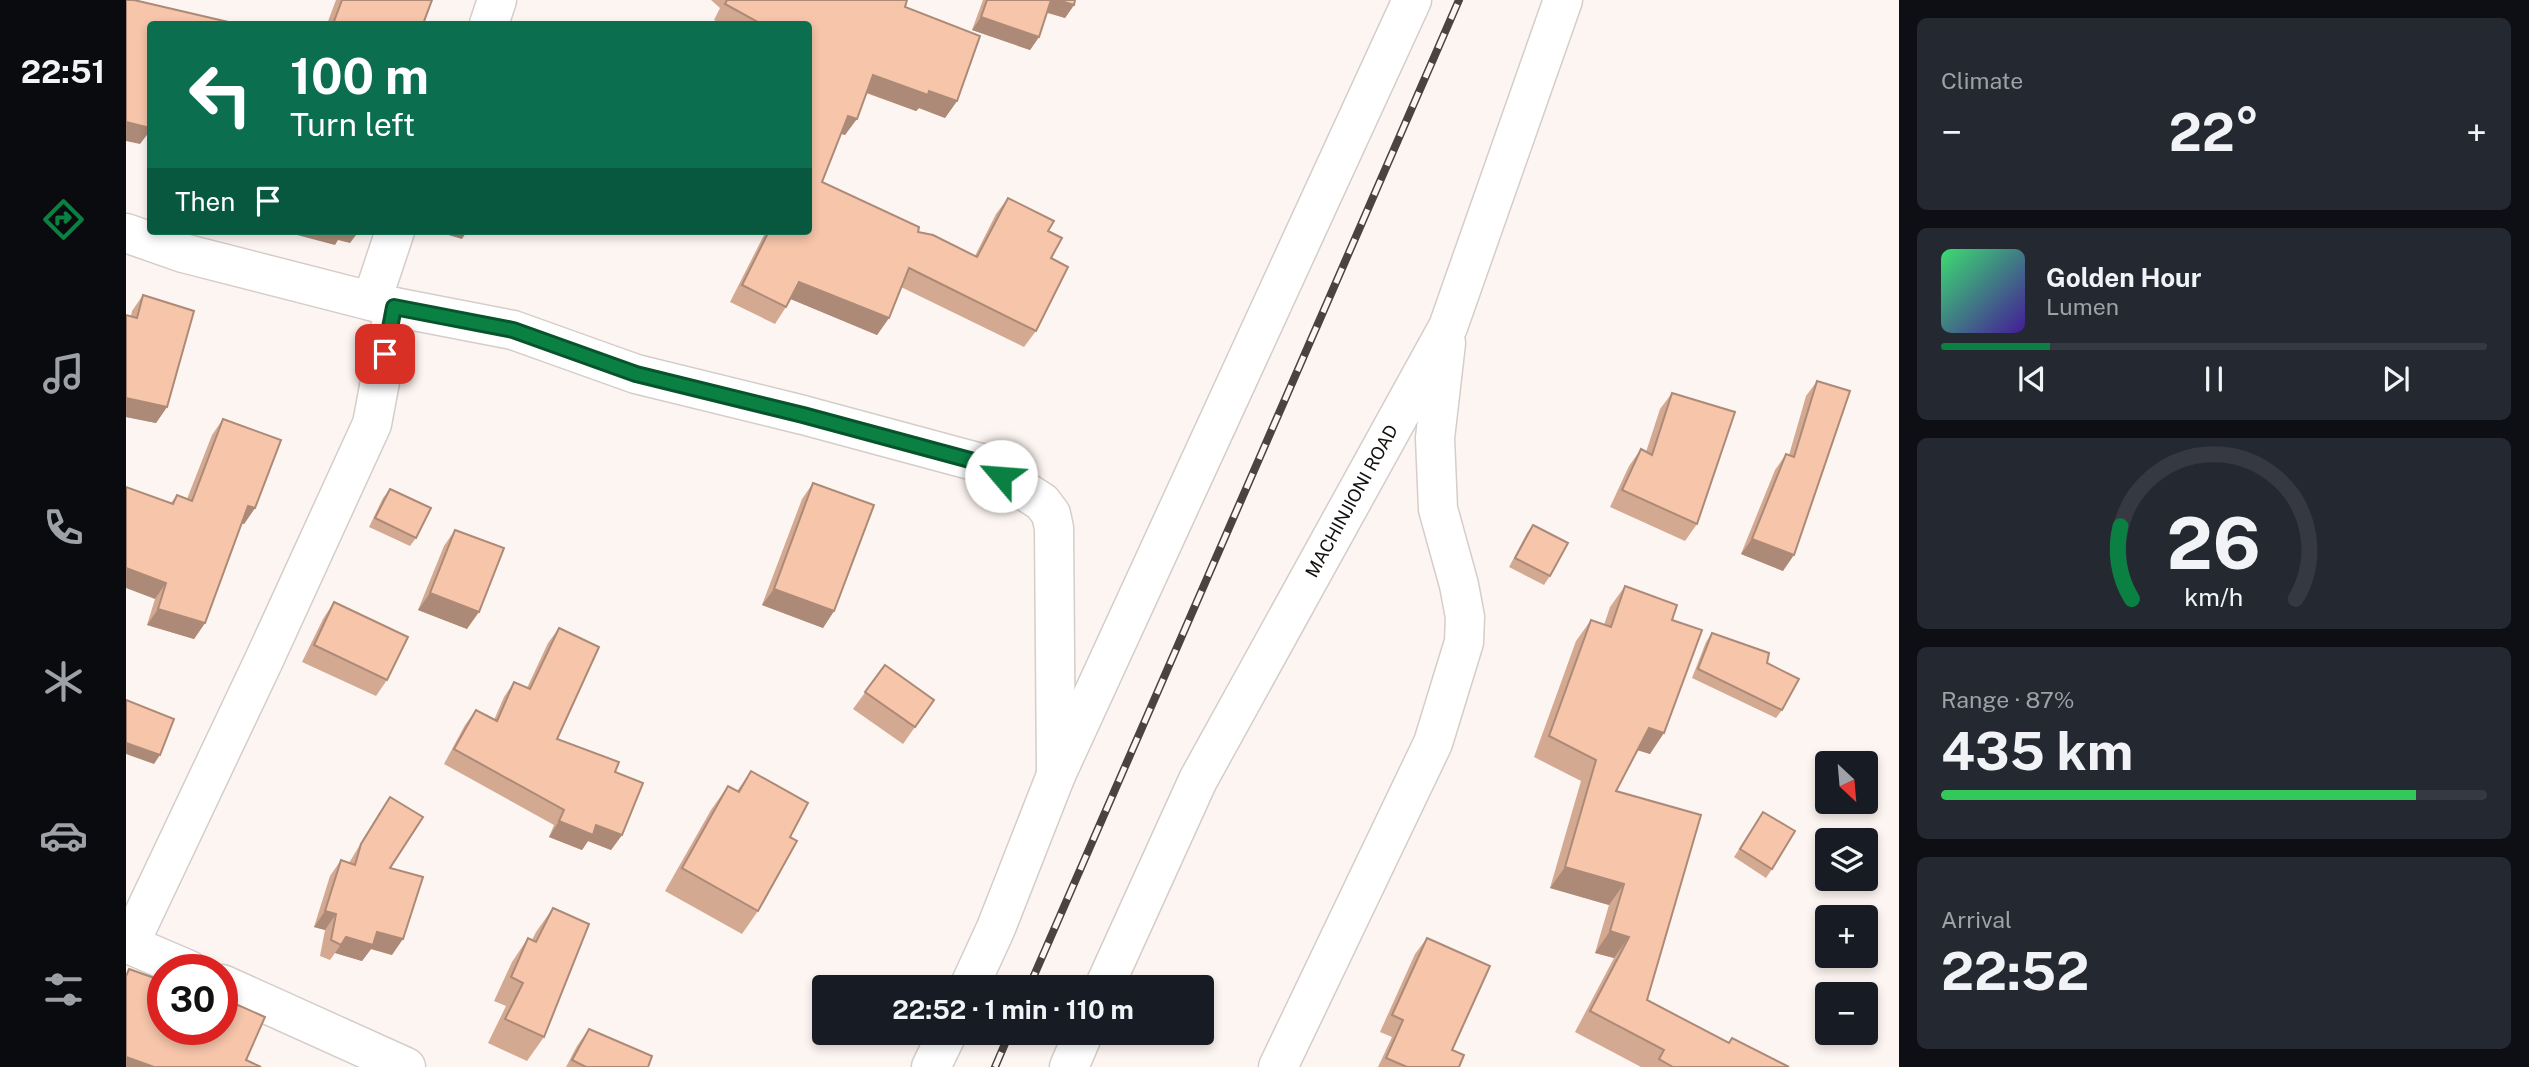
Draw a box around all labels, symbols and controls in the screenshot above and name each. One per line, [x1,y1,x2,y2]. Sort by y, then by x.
text: 100 m [290,47,429,105]
icon: left [175,49,266,140]
text: 22:51 [21,53,105,90]
text: Climate [1941,67,2023,94]
text: 22° [2169,102,2259,163]
text: Turn left [290,106,415,143]
text: − [1941,110,1962,155]
text: + [2466,110,2487,155]
icon: arrive [249,182,287,220]
text: Then [175,186,235,217]
icon: directions [39,195,88,244]
text: Golden Hour [2046,262,2201,293]
text: Lumen [2046,293,2119,320]
pin [355,324,415,384]
icon: arrive [366,335,404,373]
icon: music [39,349,88,398]
icon: previous [2013,360,2051,398]
icon: pause [2195,360,2233,398]
icon: next [2377,360,2415,398]
street label: MACHINJIONI ROAD [1301,421,1402,581]
position arrow [964,439,1038,513]
text: 26 [2167,501,2261,586]
icon: phone [39,503,88,552]
text: km/h [2185,582,2243,612]
icon: climate [39,657,88,706]
text: Range · 87% [1941,686,2075,713]
text: 435 km [1941,721,2133,782]
north arrow [1815,751,1878,814]
map controls [1815,751,1878,1045]
icon: car [39,811,88,860]
button: layers [1815,828,1878,891]
button: + [1815,905,1878,968]
text: Arrival [1941,906,2012,933]
text: 22:52 [1941,941,2089,1002]
speed limit sign: 30 [147,954,238,1045]
icon: filters [39,965,88,1014]
button: − [1815,982,1878,1045]
text: 22:52 · 1 min · 110 m [892,994,1134,1025]

